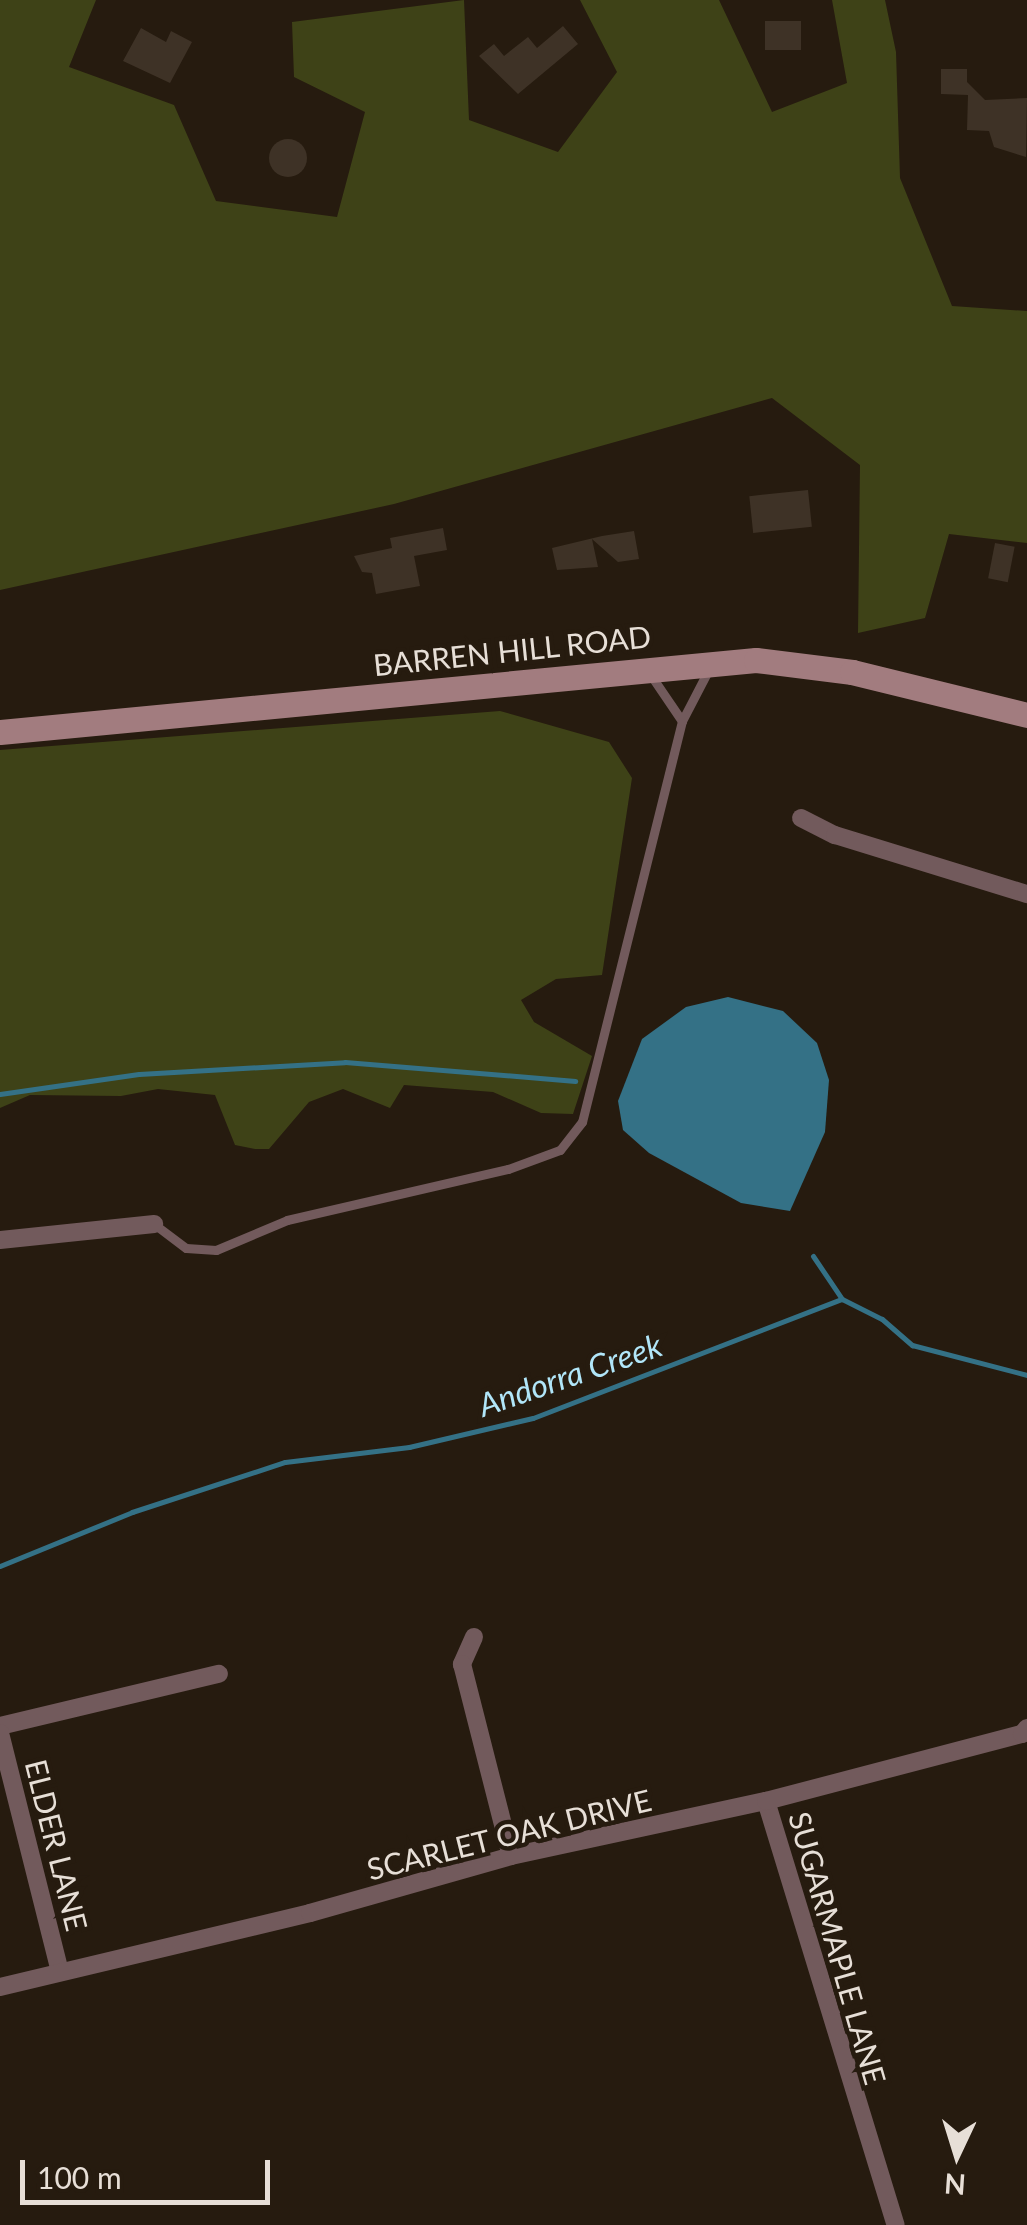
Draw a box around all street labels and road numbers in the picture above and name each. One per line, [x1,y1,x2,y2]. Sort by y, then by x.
street label: BARREN HILL ROAD [371,617,653,683]
street label: ELDER LANE [18,1756,96,1934]
street label: SCARLET OAK DRIVE [363,1781,655,1887]
street label: SUGARMAPLE LANE [782,1808,894,2088]

